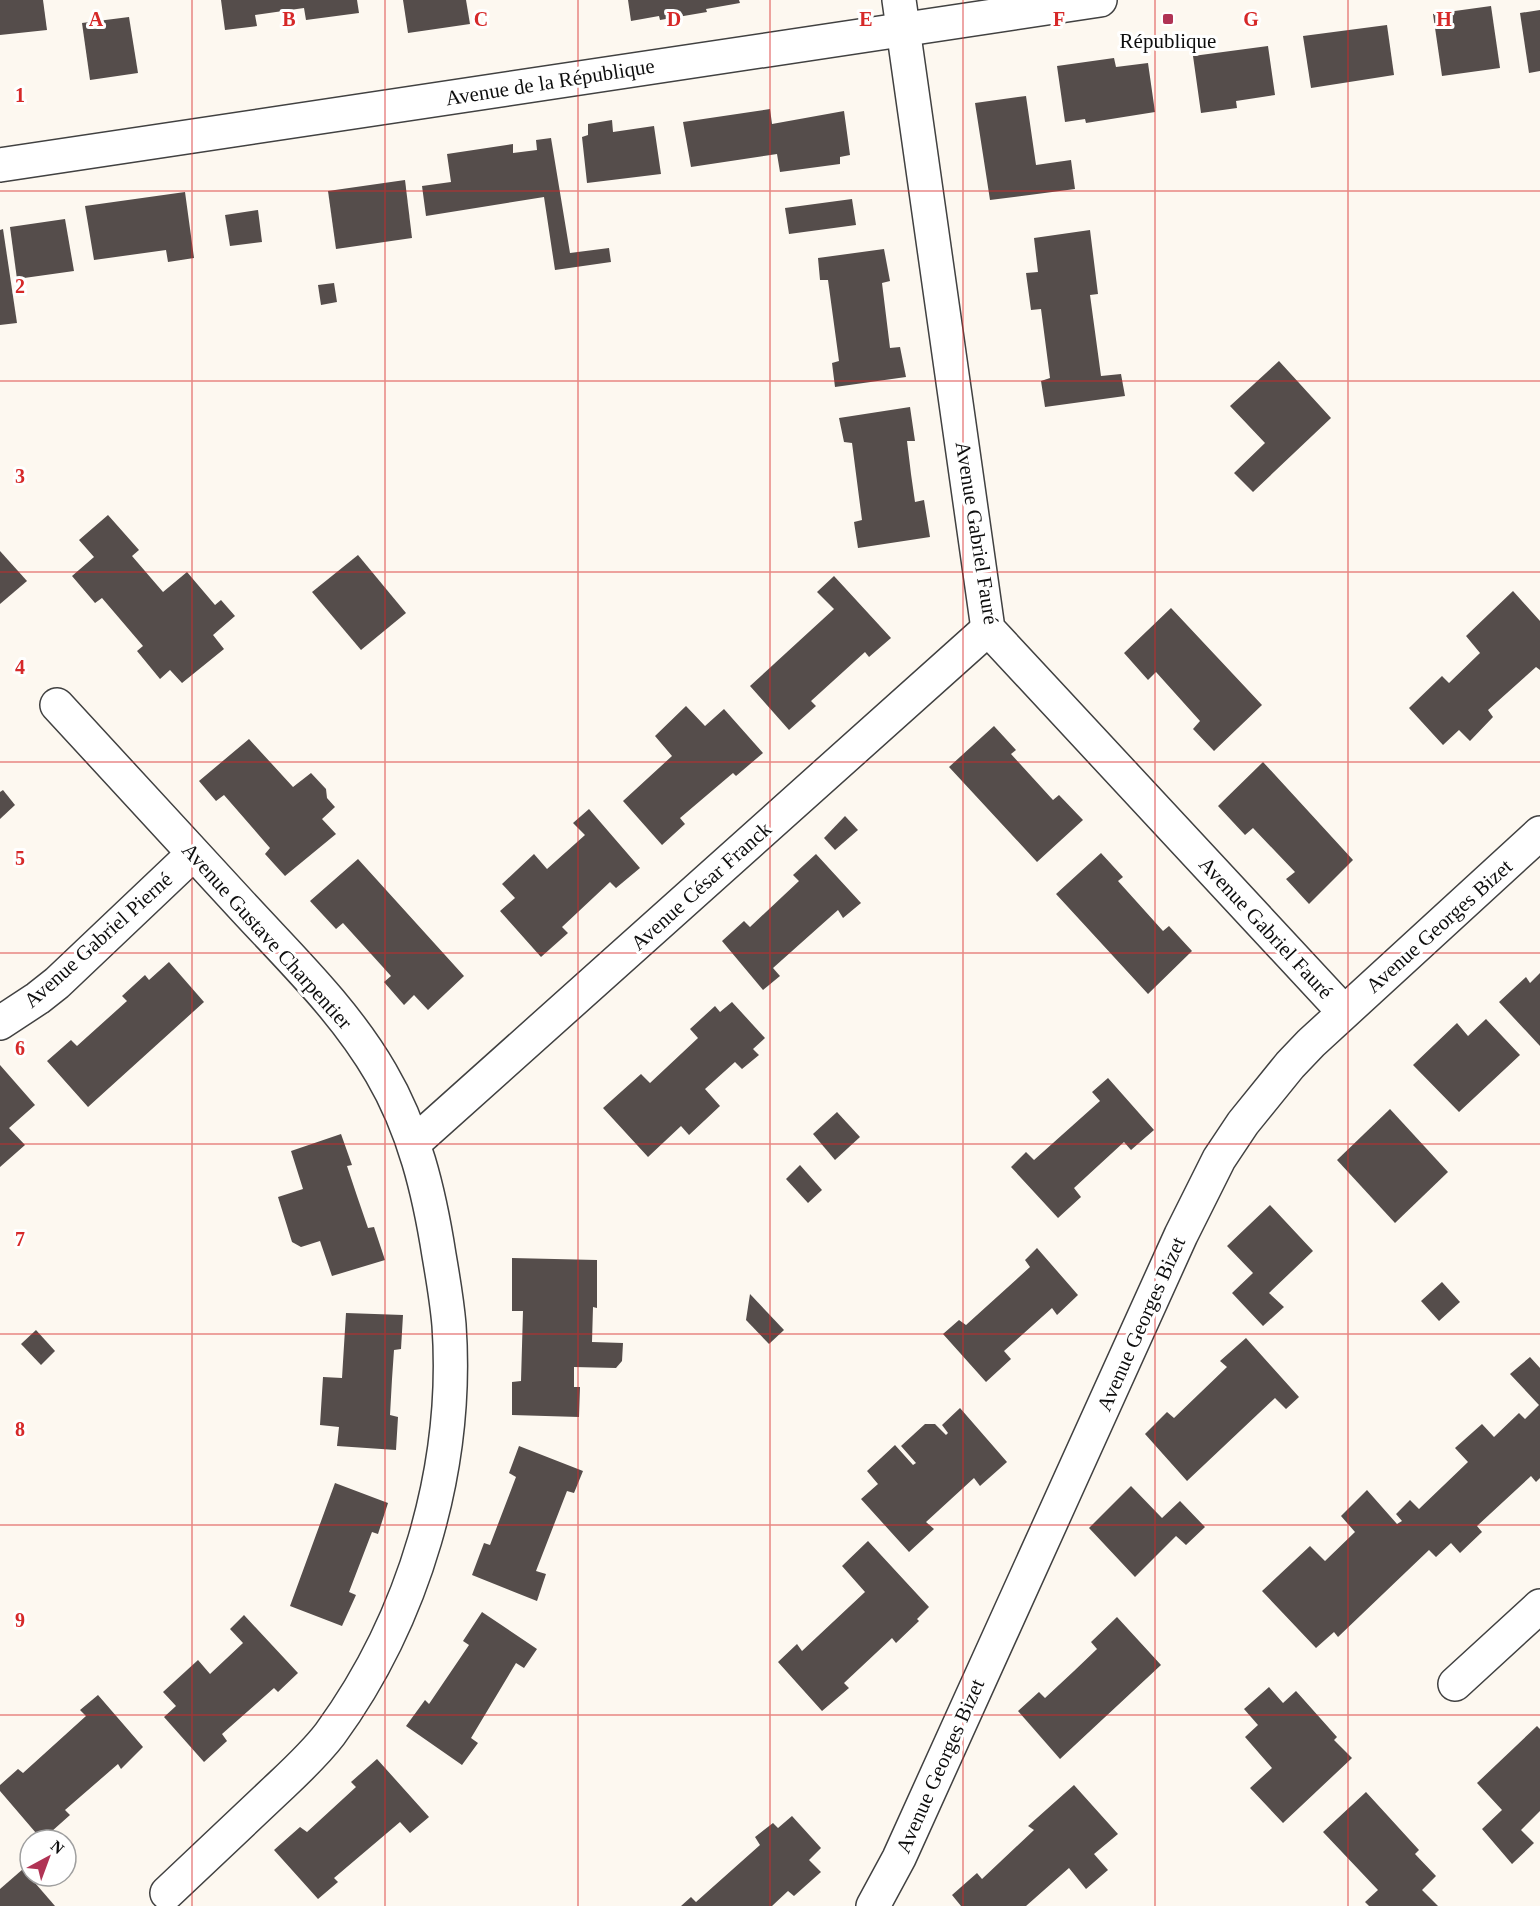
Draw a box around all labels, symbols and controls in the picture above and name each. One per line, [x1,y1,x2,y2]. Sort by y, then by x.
text: A [89,8,104,30]
text: B [282,8,296,30]
text: C [474,8,488,30]
text: D [667,8,681,30]
text: E [859,8,873,30]
text: F [1053,8,1065,30]
text: G [1243,8,1259,30]
text: H [1436,8,1452,30]
marker: République [1161,12,1175,26]
place label: République [1120,29,1216,53]
street label: Avenue de la République [444,54,656,110]
text: 1 [15,84,25,106]
text: 2 [15,275,25,297]
street label: Avenue Gabriel Fauré [951,440,1003,626]
text: 3 [15,465,25,487]
text: 4 [15,656,25,678]
street label: Avenue César Franck [626,816,776,955]
street label: Avenue Gustave Charpentier [177,838,357,1034]
text: 5 [15,847,25,869]
street label: Avenue Gabriel Fauré [1194,852,1338,1004]
street label: Avenue Georges Bizet [1361,854,1517,998]
street label: Avenue Gabriel Pierné [19,867,177,1013]
text: 6 [15,1037,25,1059]
text: 7 [15,1228,25,1250]
street label: Avenue Georges Bizet [1092,1233,1190,1415]
text: 8 [15,1418,25,1440]
text: 9 [15,1609,25,1631]
street label: Avenue Georges Bizet [891,1675,989,1857]
north arrow [18,1828,78,1888]
text: N [48,1837,68,1858]

